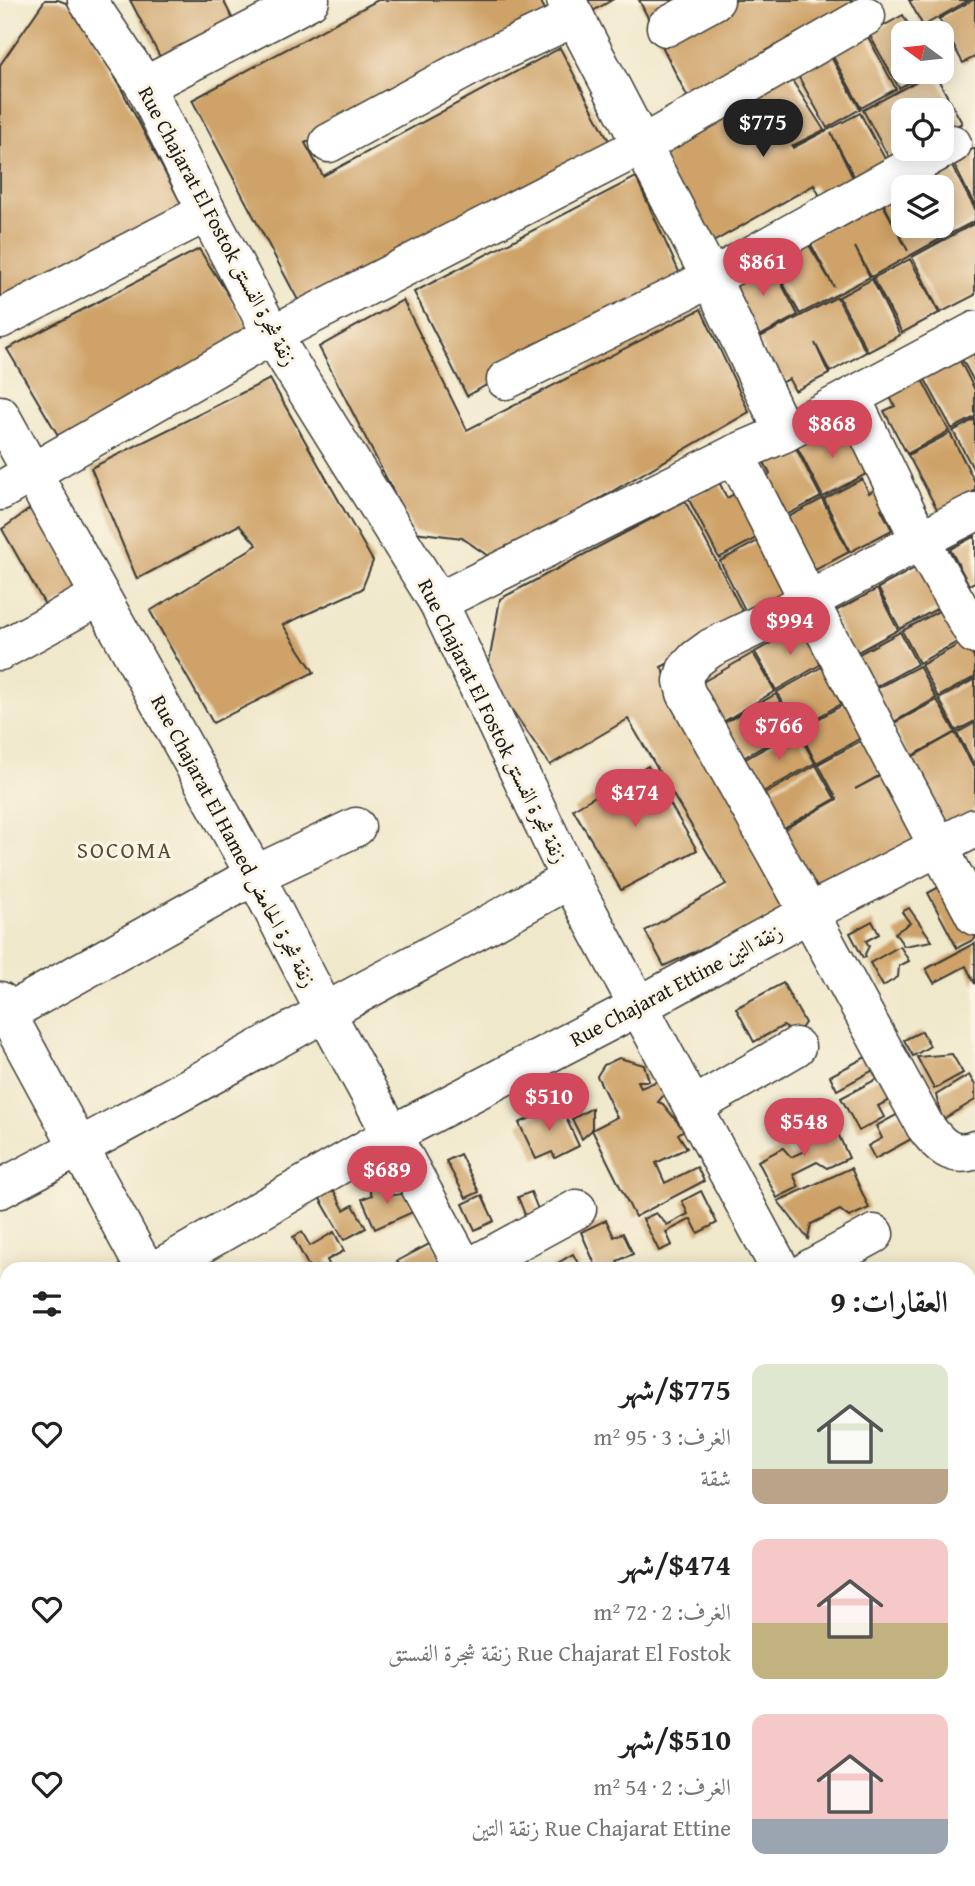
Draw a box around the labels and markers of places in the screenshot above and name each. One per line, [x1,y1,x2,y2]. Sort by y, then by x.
pin: $775 [722,100,804,159]
pin: $861 [722,238,804,298]
pin: $868 [791,400,873,460]
pin: $994 [749,598,831,657]
pin: $766 [738,702,820,762]
pin: $474 [594,770,676,829]
pin: $510 [508,1074,590,1133]
pin: $548 [763,1098,845,1158]
pin: $689 [346,1146,428,1206]

